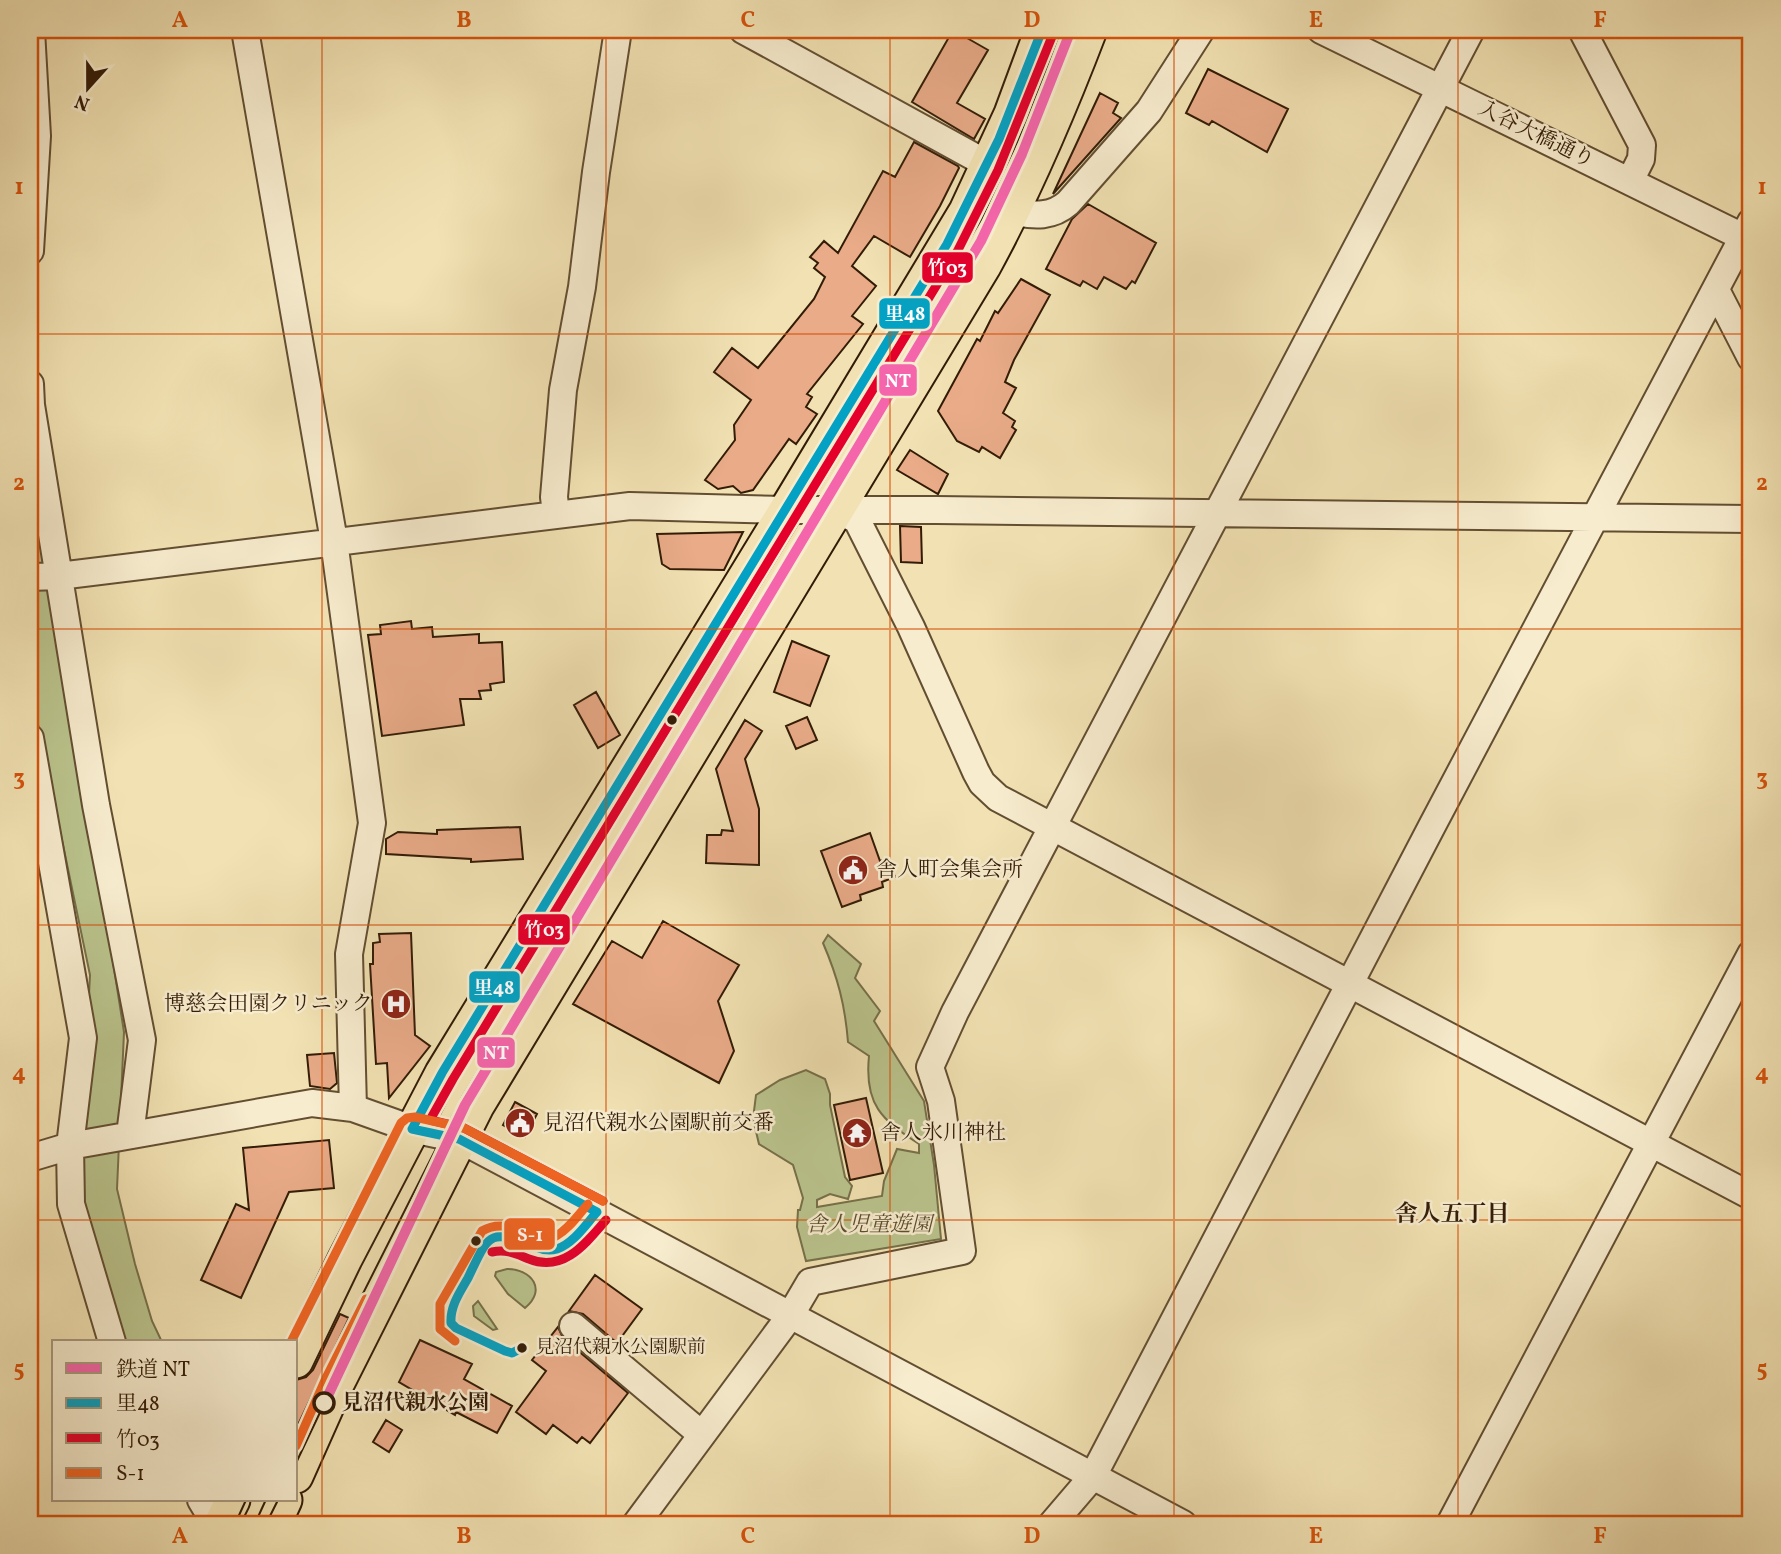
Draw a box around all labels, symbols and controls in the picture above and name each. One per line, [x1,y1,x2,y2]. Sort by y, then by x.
text: A [172,5,188,37]
text: B [456,5,472,37]
text: C [741,5,755,37]
text: D [1024,5,1041,37]
text: E [1309,5,1323,37]
text: F [1593,5,1607,37]
north arrow [52,52,122,122]
text: N [71,87,94,117]
street label: 入谷大橋通り [1473,94,1599,176]
text: 1 [14,172,24,204]
text: 1 [1757,172,1767,204]
line badge: 竹03 [921,251,974,284]
text: 竹03 [927,256,967,282]
line badge: 里48 [878,297,931,330]
text: 里48 [885,302,925,328]
line badge: NT [878,363,918,397]
text: NT [885,369,911,395]
text: 2 [13,468,25,500]
text: 2 [1756,468,1768,500]
unlabelled marker [665,713,679,727]
text: 3 [13,763,25,795]
text: 3 [1756,763,1768,795]
public building icon: 舎人町会集会所 [836,853,870,887]
place label: 舎人町会集会所 [876,856,1023,885]
line badge: 竹03 [517,913,571,946]
text: 竹03 [524,918,564,944]
line badge: 里48 [468,970,521,1004]
text: 里48 [474,976,514,1002]
hospital icon: 博慈会田園クリニック [379,987,413,1021]
place label: 博慈会田園クリニック [164,990,373,1019]
line badge: NT [476,1036,516,1069]
text: NT [483,1041,509,1067]
text: 4 [12,1058,26,1090]
text: 4 [1755,1058,1769,1090]
public building icon: 見沼代親水公園駅前交番 [503,1106,537,1140]
place label: 見沼代親水公園駅前交番 [543,1109,774,1138]
temple icon: 舎人氷川神社 [840,1116,874,1150]
place label: 舎人氷川神社 [880,1119,1006,1148]
district label: 舎人五丁目 [1395,1199,1510,1231]
park label: 舎人児童遊園 [806,1211,935,1240]
line badge: S-1 [503,1217,556,1251]
text: S-1 [517,1223,543,1249]
unlabelled marker [469,1234,483,1248]
place label: 見沼代親水公園駅前 [535,1335,706,1361]
legend [52,1340,298,1502]
marker: 見沼代親水公園駅前 [515,1341,529,1355]
text: 5 [13,1354,25,1386]
text: 5 [1756,1354,1768,1386]
text: 鉄道 NT [116,1356,190,1385]
place label: 見沼代親水公園 [342,1389,489,1418]
text: 里48 [116,1390,160,1419]
marker: 見沼代親水公園 [313,1392,335,1414]
text: 竹03 [116,1426,160,1455]
text: S-1 [116,1460,145,1489]
text: A [172,1521,188,1553]
text: B [456,1521,472,1553]
text: C [741,1521,755,1553]
text: D [1024,1521,1041,1553]
text: E [1309,1521,1323,1553]
text: F [1593,1521,1607,1553]

